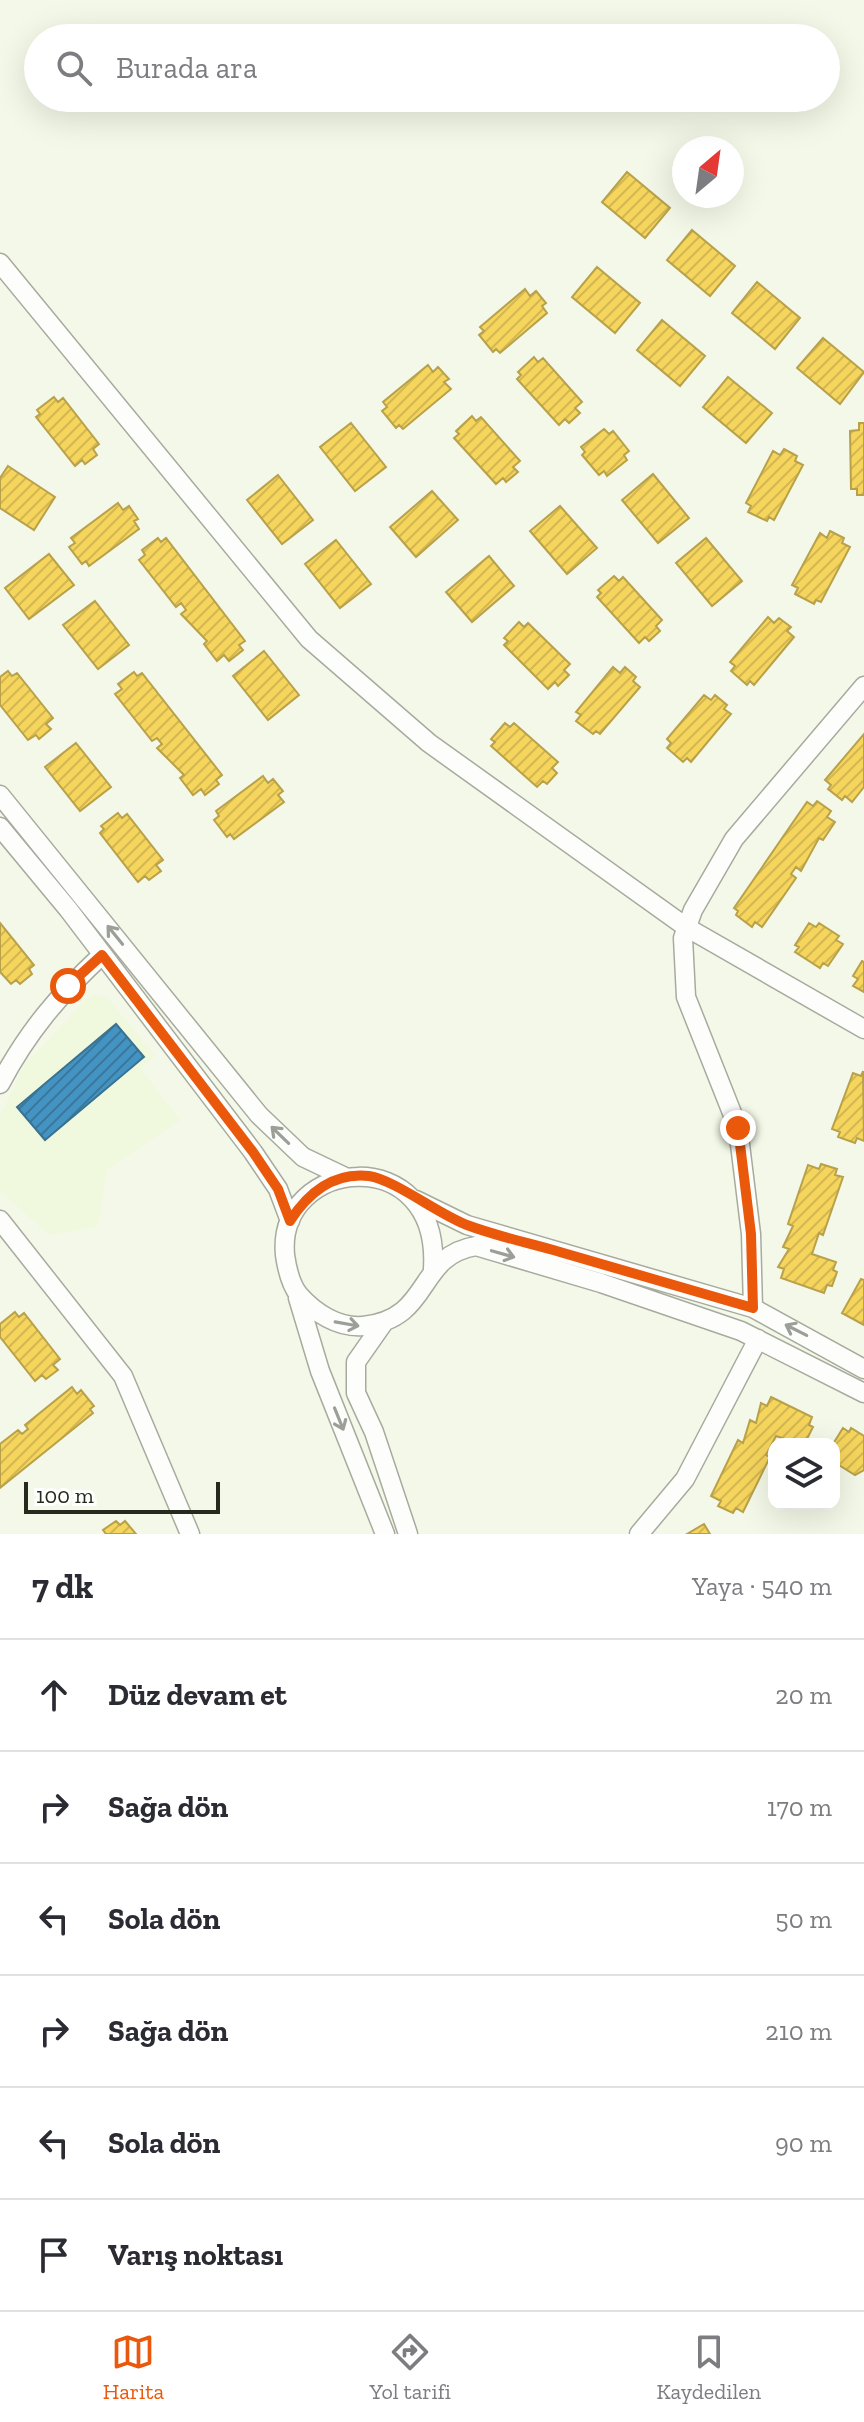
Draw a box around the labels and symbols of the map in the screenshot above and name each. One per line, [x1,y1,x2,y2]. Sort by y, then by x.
north arrow [672,136,744,208]
one-way arrow [107,925,124,946]
route start [50,968,86,1004]
route end [720,1110,756,1146]
one-way arrow [271,1127,291,1145]
one-way arrow [489,1247,515,1262]
one-way arrow [334,1317,359,1332]
one-way arrow [785,1322,809,1337]
one-way arrow [333,1406,347,1431]
scale bar [24,1478,220,1514]

